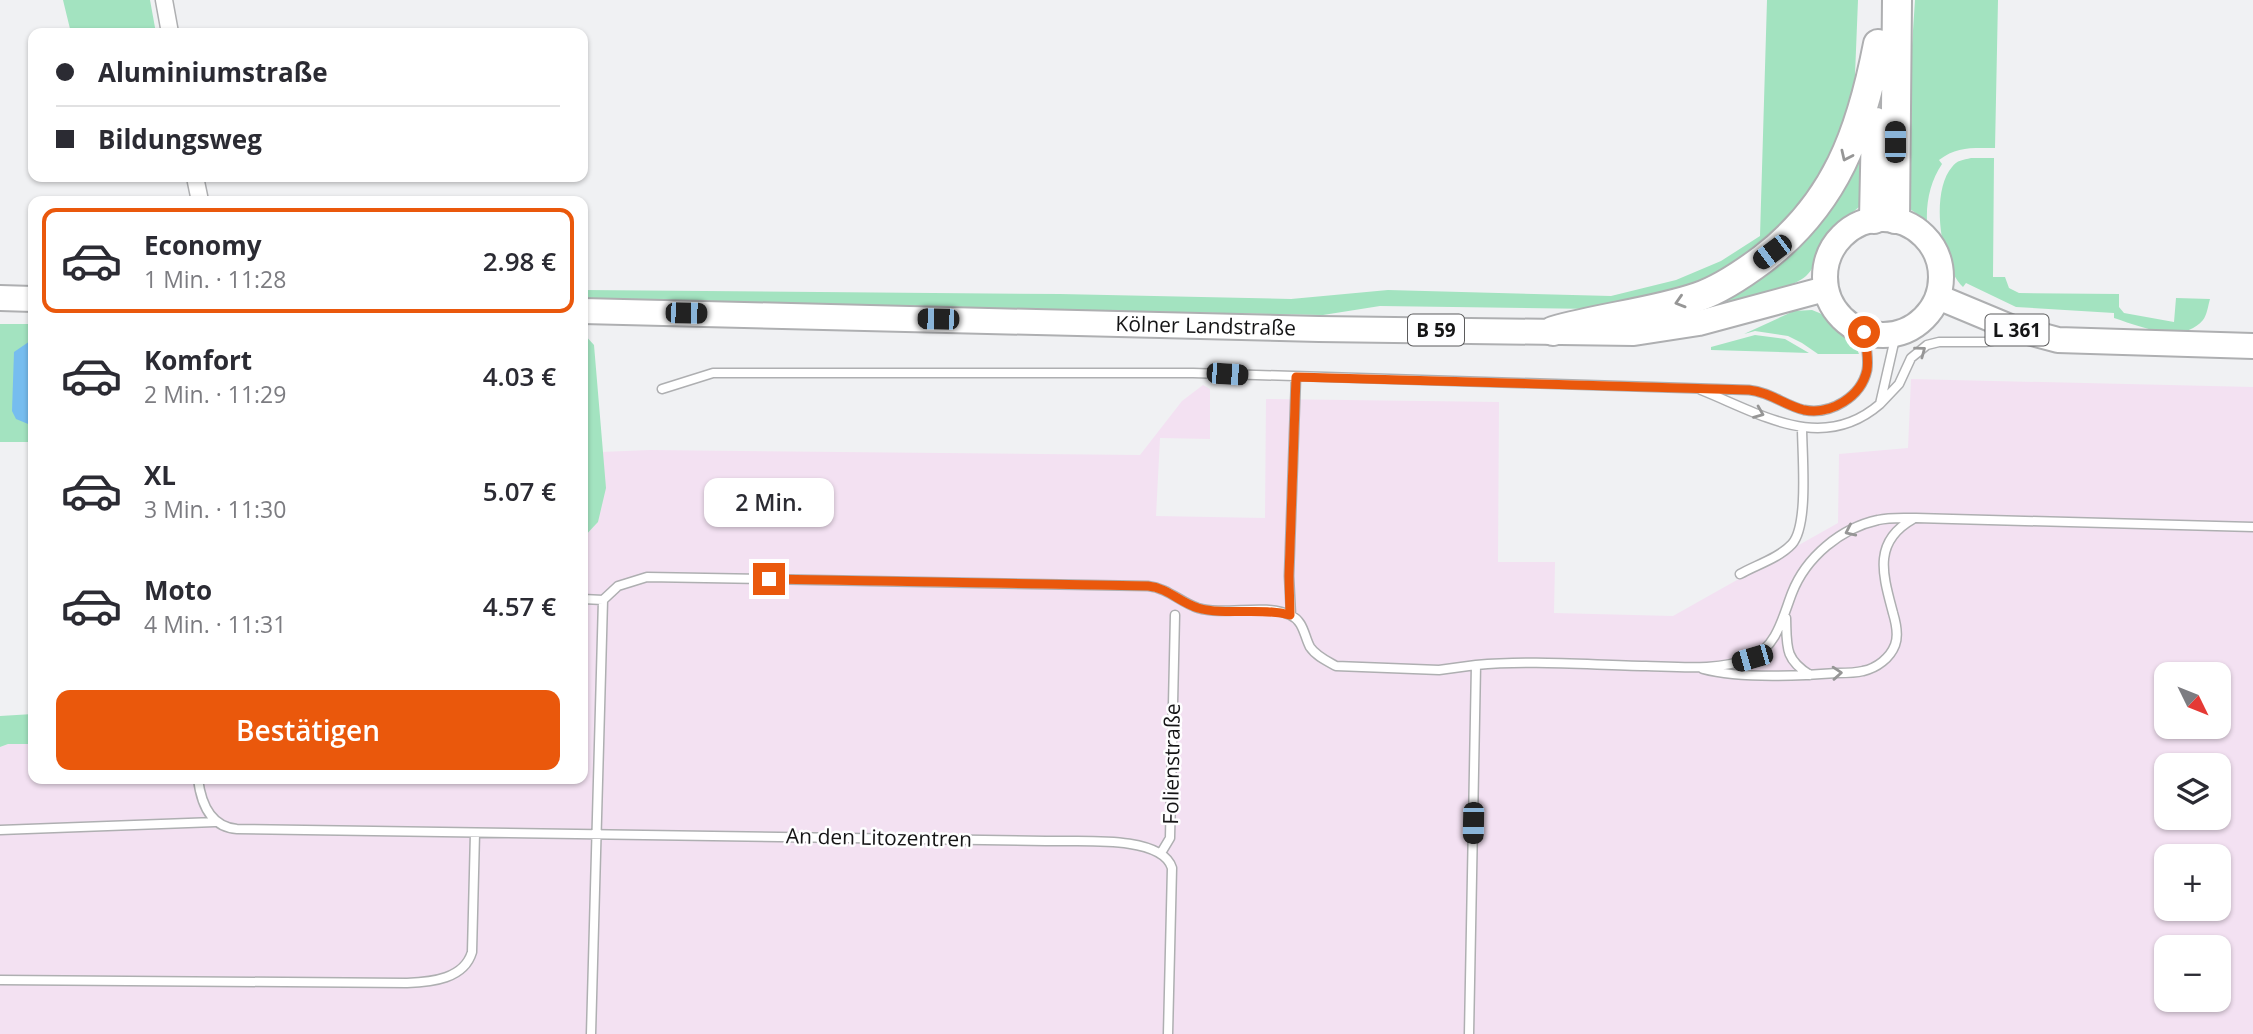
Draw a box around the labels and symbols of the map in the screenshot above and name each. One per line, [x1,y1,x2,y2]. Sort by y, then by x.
car [1885,121,1906,163]
one-way arrow [1840,149,1854,161]
car [1749,231,1796,273]
one-way arrow [1675,294,1687,309]
car [665,302,708,324]
car [917,308,960,330]
street label: Kölner Landstraße [1115,309,1296,341]
road number: B 59 [1408,314,1464,346]
road number: L 361 [1986,314,2048,346]
route start [1848,316,1880,348]
one-way arrow [1913,347,1925,360]
car [1206,362,1249,386]
one-way arrow [1752,404,1764,418]
callout: 2 Min. [704,477,834,526]
one-way arrow [1845,523,1857,537]
route end [753,563,785,595]
car [1729,642,1776,674]
north arrow [2154,662,2231,738]
one-way arrow [1832,666,1843,681]
street label: Folienstraße [1156,703,1186,825]
car [1463,802,1484,844]
street label: An den Litozentren [786,821,972,853]

